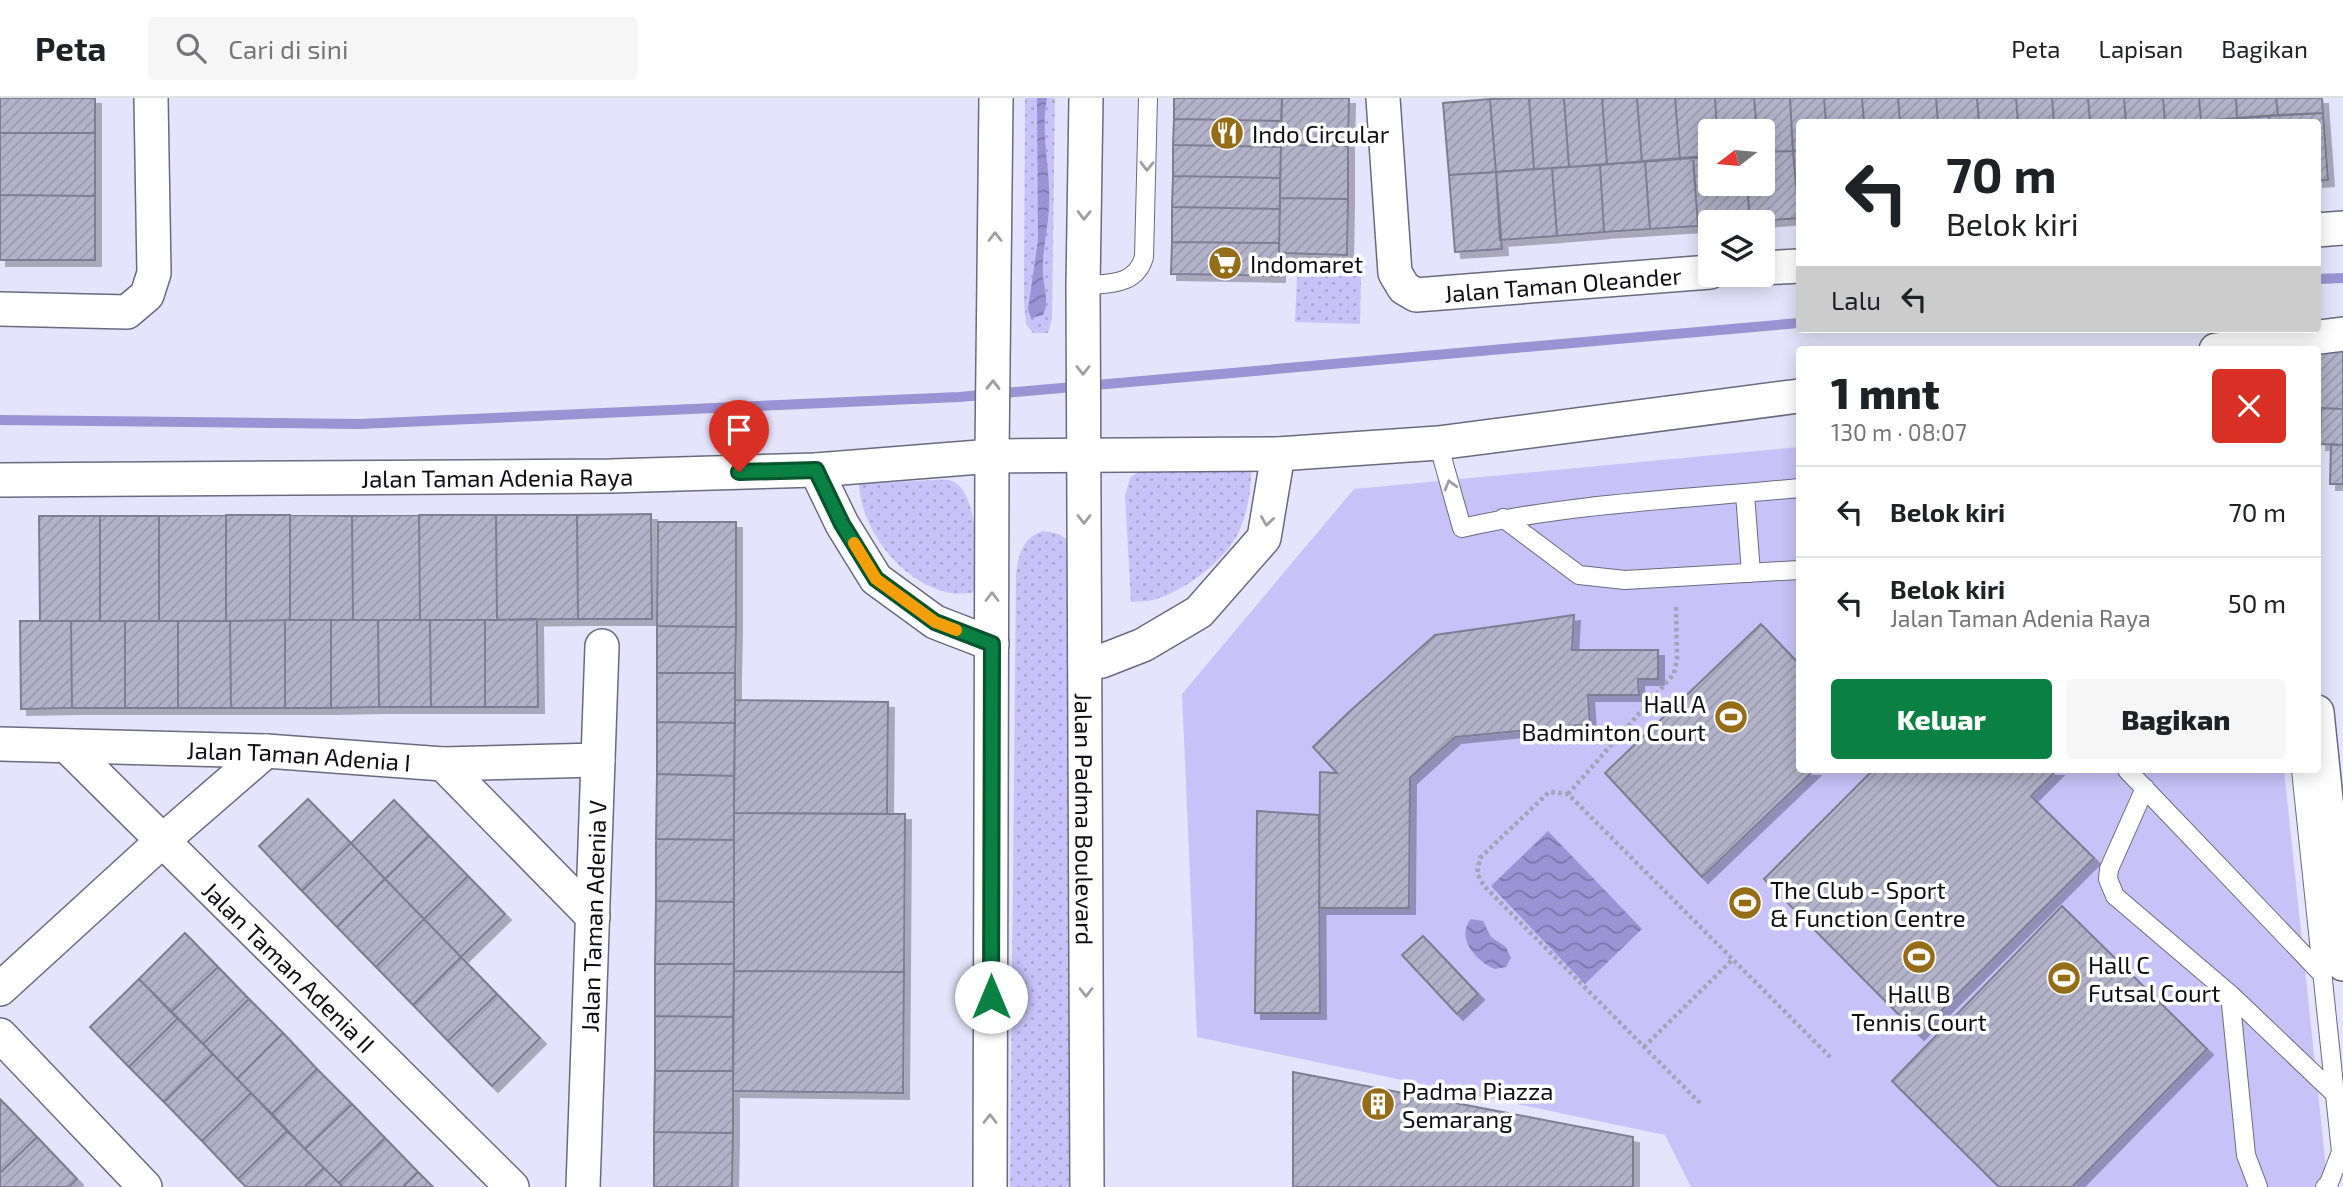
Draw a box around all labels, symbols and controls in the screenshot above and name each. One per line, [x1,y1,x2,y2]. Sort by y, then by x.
search box [148,17,638,80]
text: Peta [35,28,106,68]
icon: search [172,29,210,67]
text: Cari di sini [228,33,348,64]
text: Peta [2011,34,2061,63]
text: Lapisan [2099,34,2183,63]
text: Bagikan [2221,34,2308,63]
restaurant icon: Indo Circular [1208,114,1246,152]
place label: Indo Circular [1252,119,1390,148]
north arrow [1698,119,1774,196]
map controls [1698,119,1775,287]
text: 70 m [1946,144,2057,203]
icon: left [1831,147,1922,238]
one-way arrow [1139,161,1154,172]
text: Belok kiri [1946,204,2079,242]
one-way arrow [1076,210,1092,221]
button: layers [1698,210,1775,287]
one-way arrow [987,231,1002,242]
supermarket icon: Indomaret [1206,244,1244,282]
place label: Indomaret [1250,249,1363,278]
street label: Jalan Taman Oleander [1443,260,1683,307]
icon: left [1895,280,1933,318]
text: Lalu [1831,284,1881,315]
one-way arrow [1075,365,1091,375]
text: 1 mnt [1831,367,1940,417]
button: close [2212,369,2286,443]
one-way arrow [985,379,1001,389]
pin [709,400,769,472]
icon: arrive [720,411,758,449]
text: 130 m · 08:07 [1831,418,1967,446]
street label: Jalan Taman Adenia Raya [361,461,633,492]
one-way arrow [1444,480,1458,492]
icon: left [1831,493,1869,531]
text: Belok kiri [1890,496,2005,527]
text: 70 m [2228,496,2286,527]
one-way arrow [1076,514,1092,525]
one-way arrow [1260,515,1275,527]
text: Belok kiri [1890,573,2005,604]
icon: left [1831,584,1869,622]
text: 50 m [2228,587,2286,618]
one-way arrow [984,592,1000,602]
text: Jalan Taman Adenia Raya [1890,604,2151,632]
button: Keluar [1831,679,2052,759]
button: Bagikan [2066,679,2286,759]
place label: Hall A Badminton Court [1521,689,1706,746]
street label: Jalan Padma Boulevard [1070,693,1100,945]
sports icon: Hall A Badminton Court [1712,698,1750,736]
street label: Jalan Taman Adenia I [186,734,412,776]
street label: Jalan Taman Adenia V [574,799,611,1033]
street label: Jalan Taman Adenia II [197,875,382,1058]
place label: The Club - Sport & Function Centre [1770,875,1966,932]
sports icon: The Club - Sport & Function Centre [1726,884,1764,922]
sports icon: Hall B Tennis Court [1900,938,1938,976]
place label: Hall C Futsal Court [2088,950,2220,1007]
sports icon: Hall C Futsal Court [2045,959,2083,997]
position arrow [954,960,1028,1034]
place label: Hall B Tennis Court [1851,979,1987,1036]
one-way arrow [1078,986,1093,997]
place label: Padma Piazza Semarang [1402,1076,1554,1133]
building icon: Padma Piazza Semarang [1359,1085,1397,1123]
one-way arrow [983,1113,998,1124]

